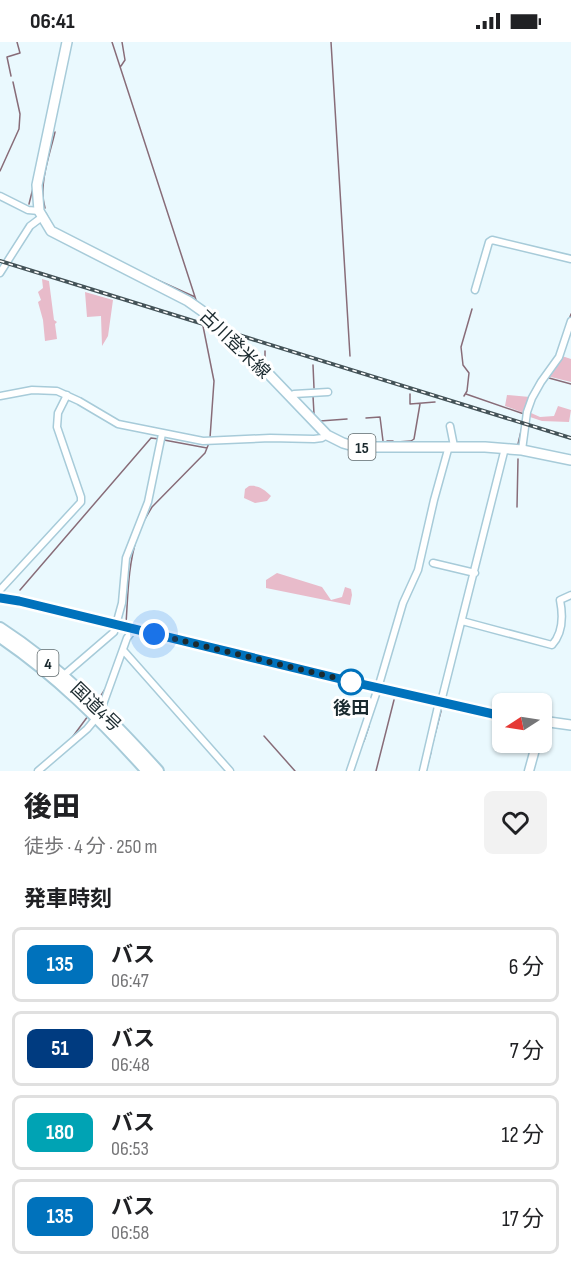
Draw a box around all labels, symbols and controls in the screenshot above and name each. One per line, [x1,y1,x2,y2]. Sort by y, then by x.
text: 06:41 [30,8,75,35]
street label: 古川登米線 [195,306,274,383]
road number: 15 [348,434,376,460]
your location [139,619,169,649]
road number: 4 [38,650,58,676]
marker: 後田 [338,669,364,695]
street label: 国道4号 [66,678,125,736]
north arrow [492,693,552,753]
map controls [492,693,552,753]
place label: 後田 [333,698,369,719]
text: 後田 [24,791,80,824]
button: heart [484,791,547,854]
text: 徒歩 · 4 分 · 250 m [24,835,157,859]
text: 発車時刻 [24,886,112,913]
text: バス [111,942,155,969]
text: 135 [47,952,73,977]
text: 6 分 [509,954,544,981]
text: 06:47 [111,969,149,993]
text: バス [111,1026,155,1053]
text: 51 [51,1036,69,1061]
text: 7 分 [510,1038,544,1065]
text: 06:48 [111,1053,150,1077]
text: バス [111,1110,155,1137]
text: 180 [46,1120,74,1145]
text: 12 分 [501,1122,544,1149]
text: 06:53 [111,1137,149,1161]
text: バス [111,1194,155,1221]
text: 135 [47,1204,73,1229]
text: 17 分 [502,1206,544,1233]
text: 06:58 [111,1221,149,1245]

